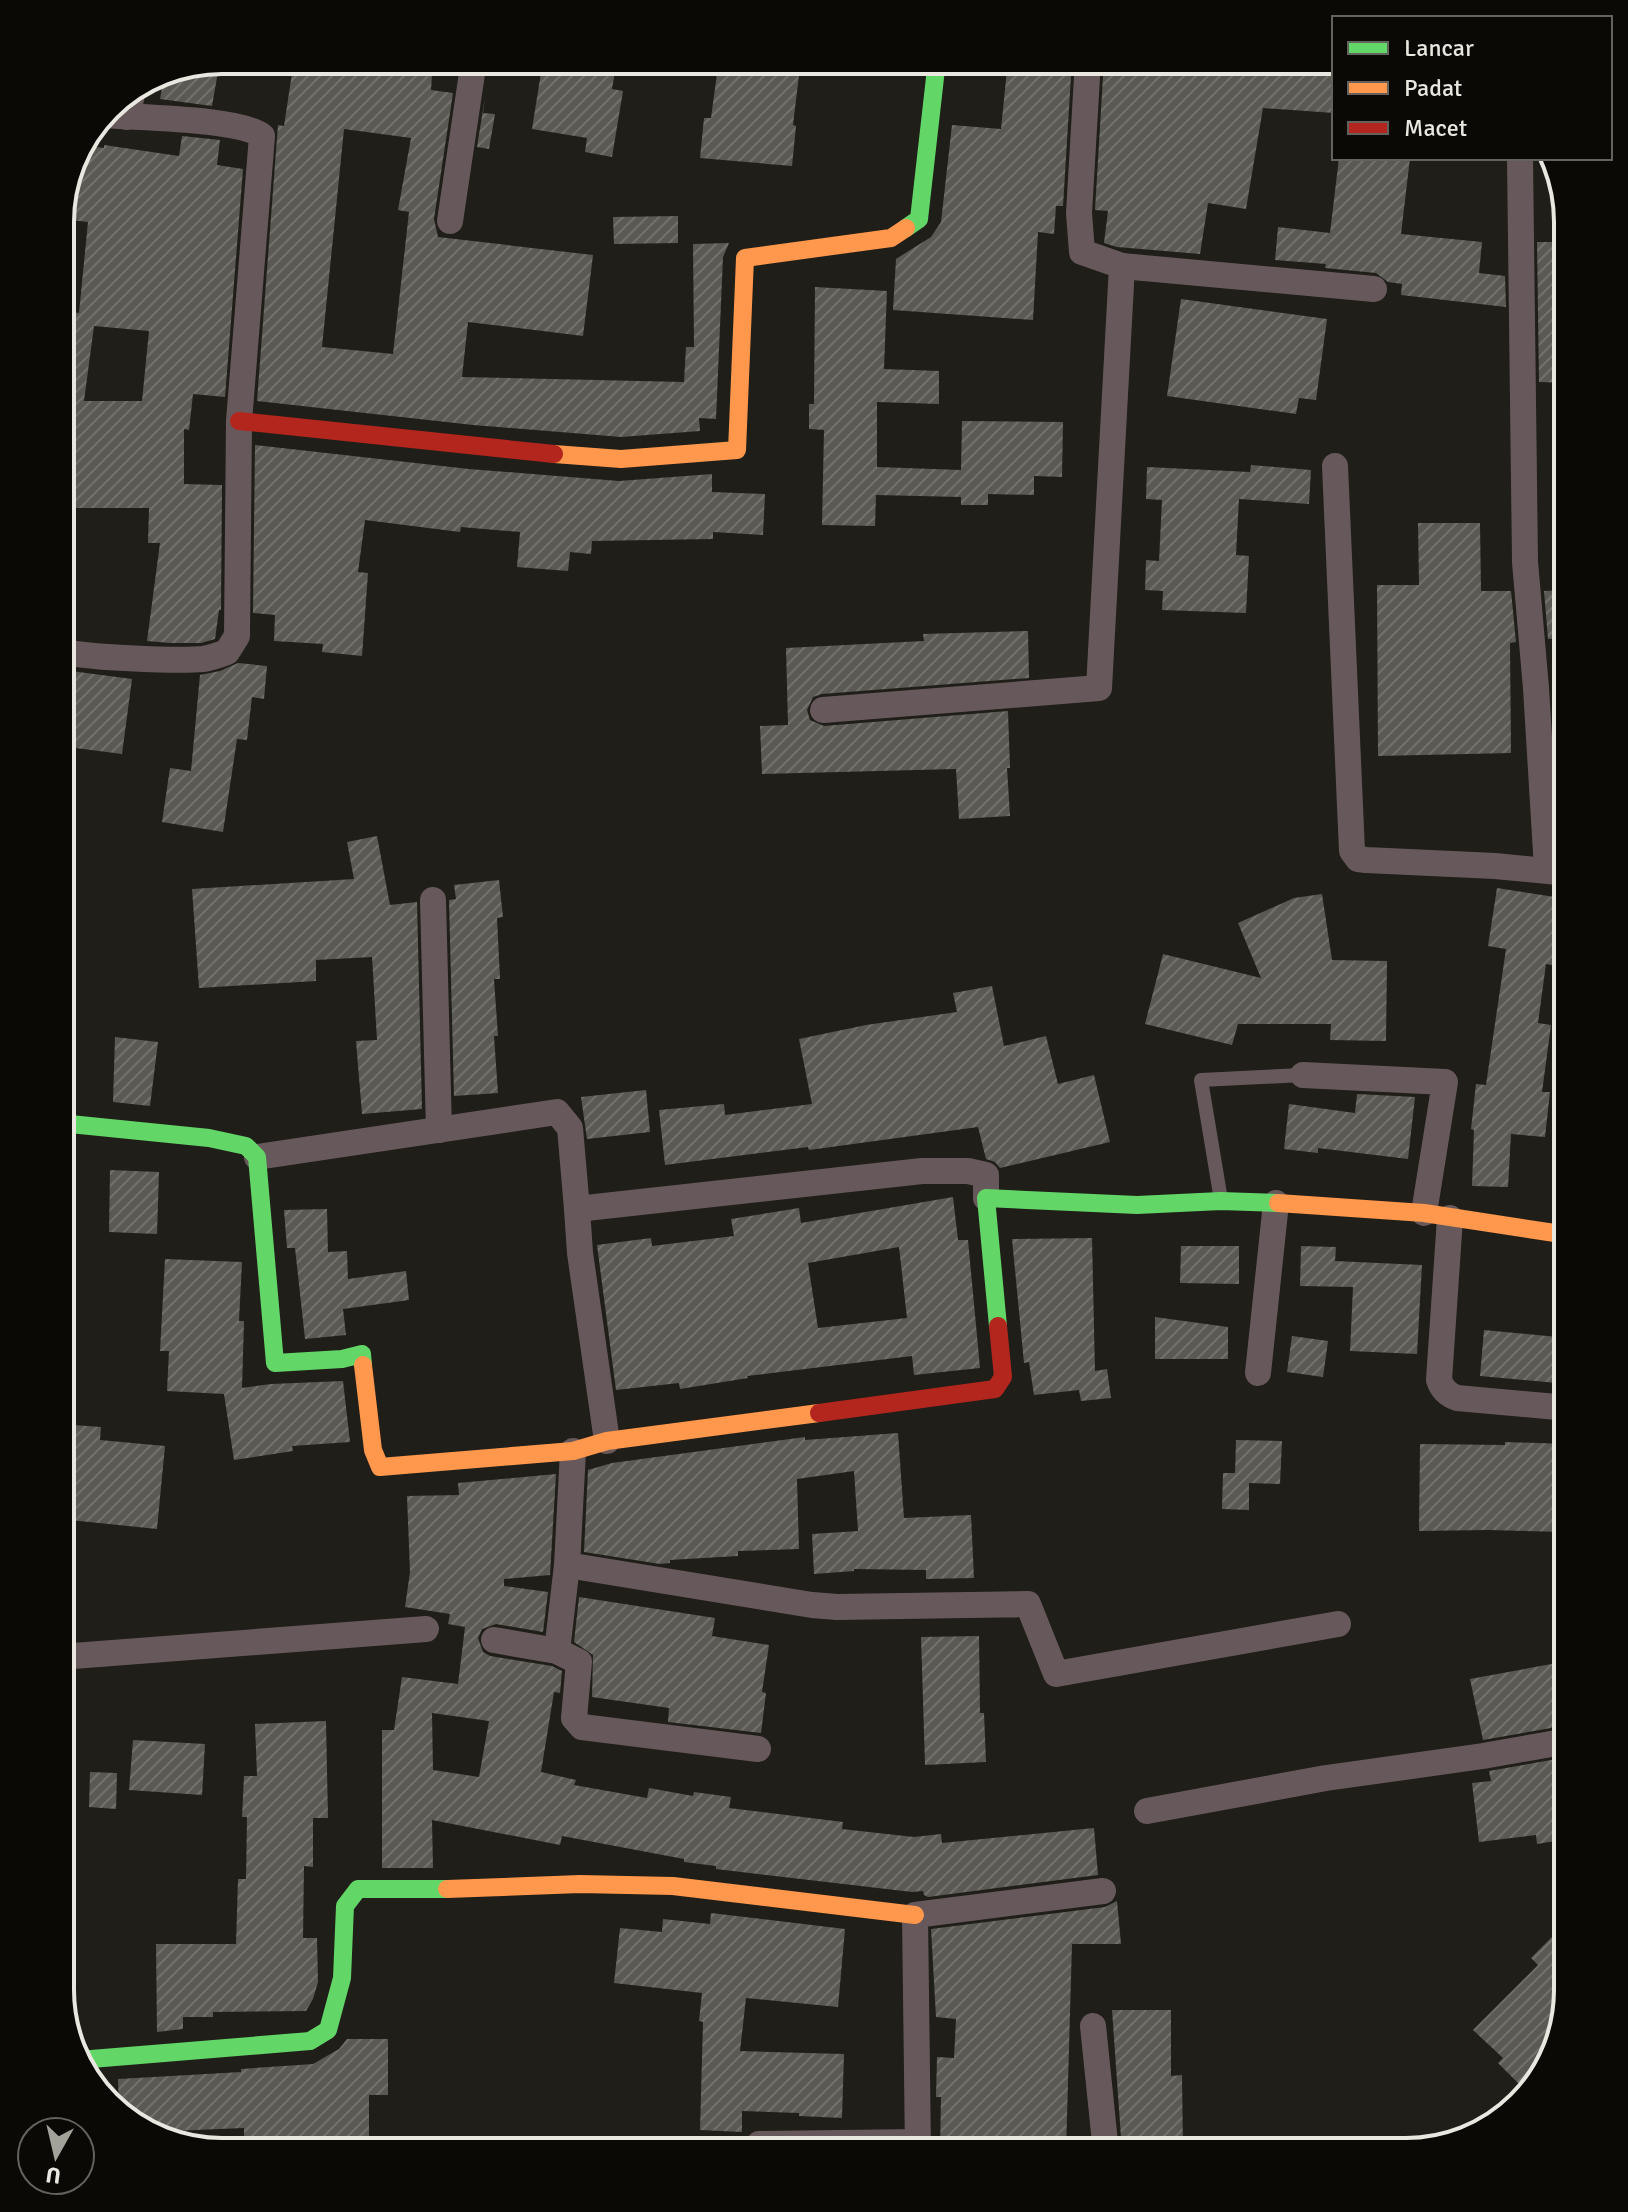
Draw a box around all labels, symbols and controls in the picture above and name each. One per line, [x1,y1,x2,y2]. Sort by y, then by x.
legend [1332,16,1612,160]
text: Lancar [1404,33,1474,63]
text: Padat [1404,73,1462,103]
text: Macet [1404,113,1467,143]
north arrow [16,2116,96,2196]
text: U [44,2161,63,2190]

